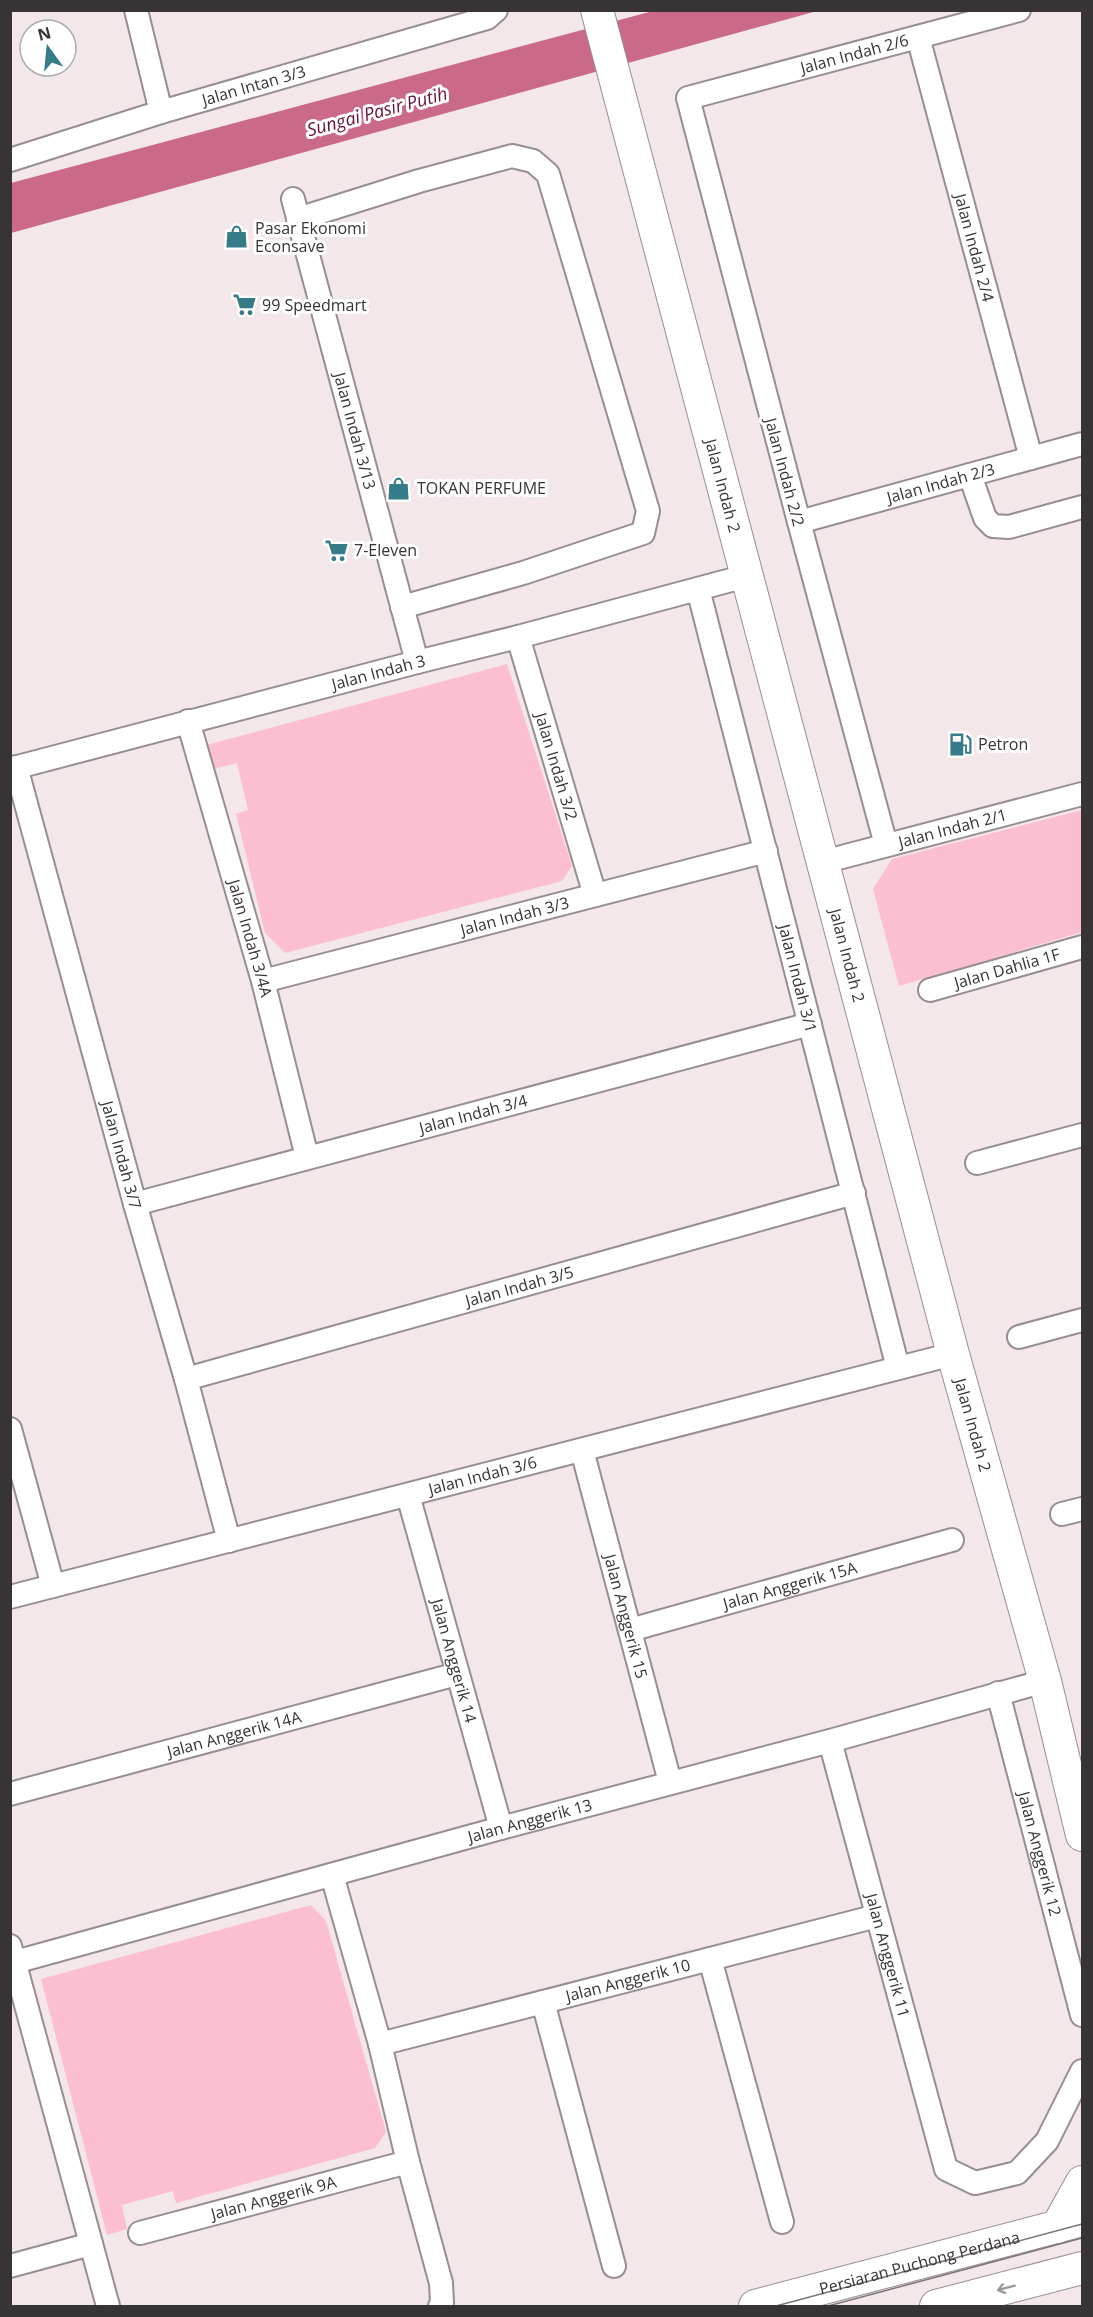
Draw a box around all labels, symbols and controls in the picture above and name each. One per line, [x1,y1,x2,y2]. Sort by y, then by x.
north arrow [18,18,78,78]
text: N [35,21,53,46]
street label: Jalan Indah 2/6 [796,29,911,79]
street label: Jalan Intan 3/3 [197,60,308,111]
water label: Sungai Pasir Putih [304,81,450,141]
street label: Jalan Indah 2/4 [949,189,1000,304]
place label: Pasar Ekonomi Econsave [255,217,366,257]
shop icon: Pasar Ekonomi Econsave [224,224,250,250]
supermarket icon: 99 Speedmart [231,292,257,318]
place label: 99 Speedmart [262,294,367,316]
street label: Jalan Indah 3/13 [328,368,381,492]
street label: Jalan Indah 2/2 [759,414,810,529]
street label: Jalan Indah 2 [700,434,746,535]
street label: Jalan Indah 2/3 [882,458,997,509]
shop icon: TOKAN PERFUME [386,475,412,501]
place label: TOKAN PERFUME [417,477,546,499]
supermarket icon: 7-Eleven [323,537,349,563]
place label: 7-Eleven [354,539,417,561]
street label: Jalan Indah 3 [327,649,428,696]
street label: Jalan Indah 3/2 [530,708,583,823]
fuel station icon: Petron [947,731,973,757]
place label: Petron [978,733,1028,755]
street label: Jalan Indah 2/1 [894,803,1009,853]
street label: Jalan Indah 3/4A [223,875,278,1000]
street label: Jalan Indah 3/3 [456,891,571,941]
street label: Jalan Indah 2 [824,904,870,1005]
street label: Jalan Indah 3/1 [773,920,822,1035]
street label: Jalan Dahlia 1F [950,943,1062,994]
street label: Jalan Indah 3/4 [415,1089,530,1139]
street label: Jalan Indah 3/7 [96,1096,147,1212]
street label: Jalan Indah 3/5 [461,1261,576,1312]
street label: Jalan Indah 2 [949,1374,997,1474]
street label: Jalan Indah 3/6 [424,1451,539,1500]
street label: Jalan Anggerik 15 [599,1550,653,1681]
street label: Jalan Anggerik 15A [719,1556,860,1615]
street label: Jalan Anggerik 14 [426,1594,482,1725]
street label: Jalan Anggerik 14A [163,1705,304,1763]
street label: Jalan Anggerik 12 [1013,1787,1067,1918]
street label: Jalan Anggerik 13 [463,1793,594,1848]
street label: Jalan Anggerik 11 [860,1889,915,2020]
street label: Jalan Anggerik 10 [561,1954,693,2007]
street label: Jalan Anggerik 9A [206,2170,339,2225]
street label: Persiaran Puchong Perdana [817,2226,1022,2300]
one-way arrow [996,2283,1015,2295]

